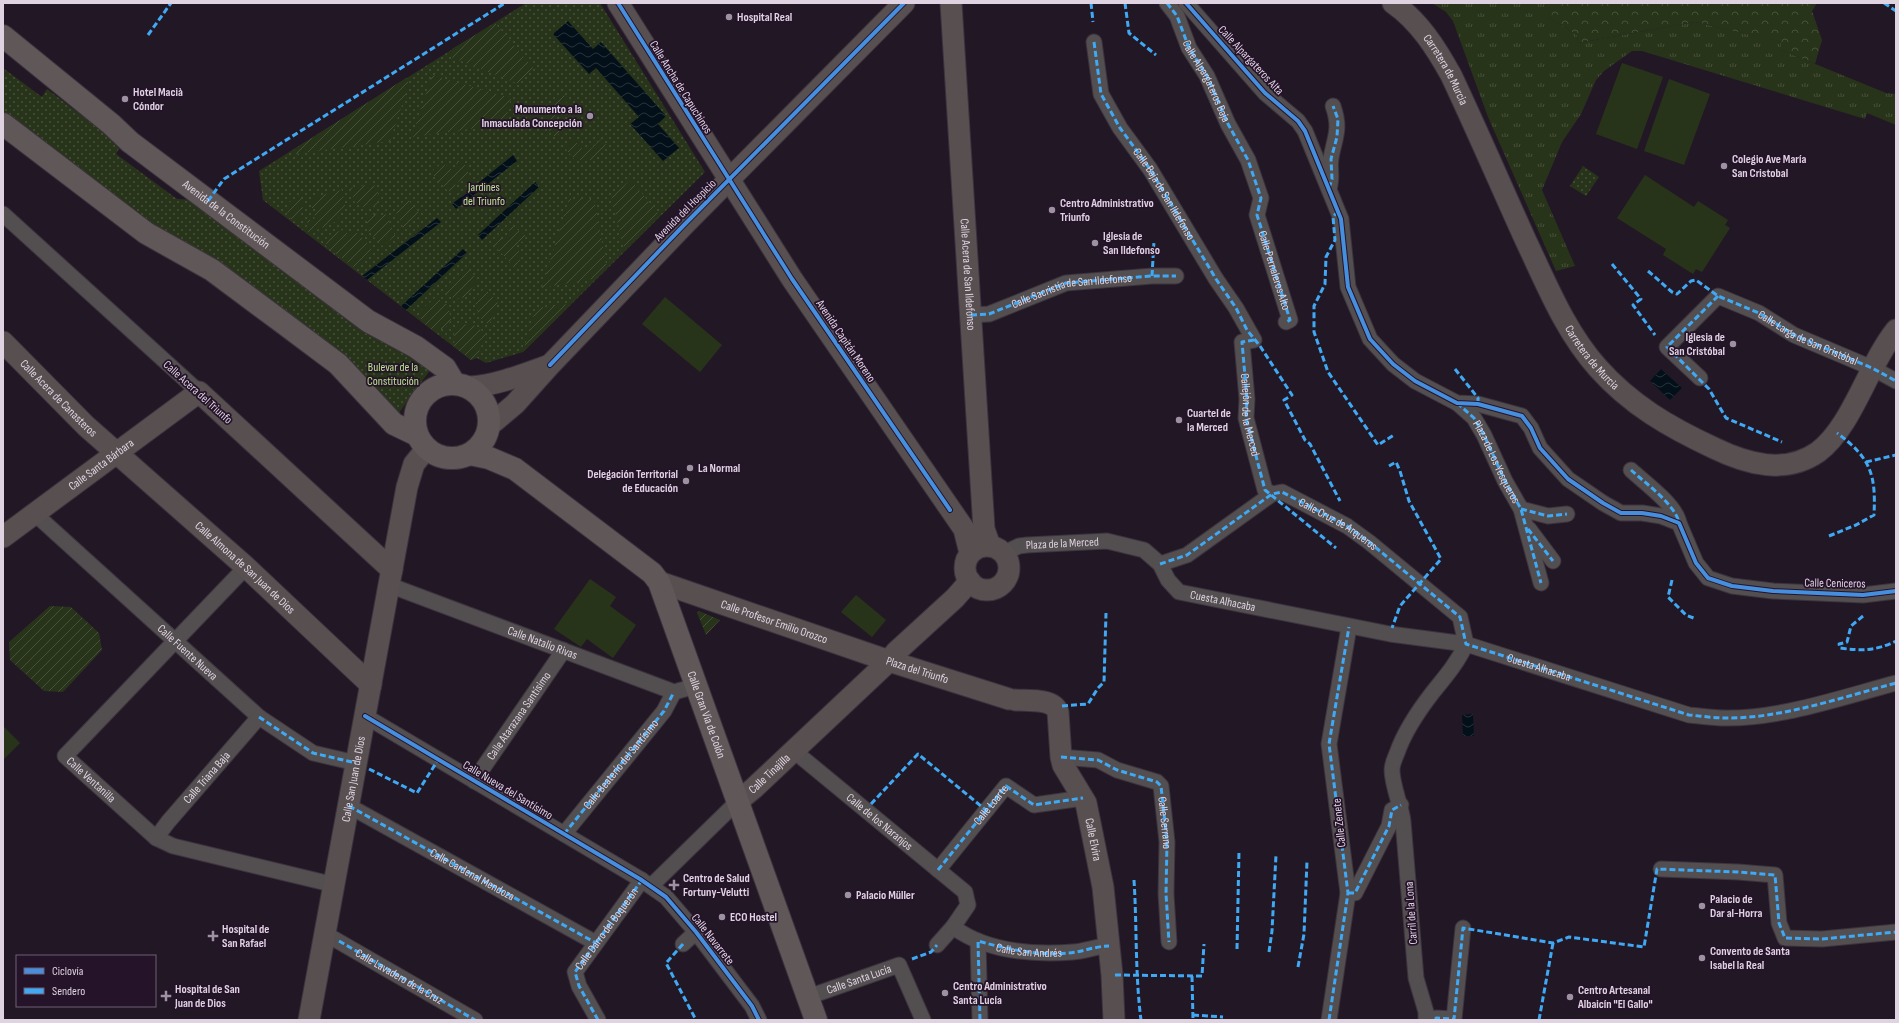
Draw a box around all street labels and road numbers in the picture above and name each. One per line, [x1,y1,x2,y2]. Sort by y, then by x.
street label: Calle Alpargateros Alta [1215,22,1287,98]
street label: Carretera de Murcia [1420,31,1471,108]
street label: Calle Ancha de Capuchinos [646,38,715,137]
street label: Calle Alpargateros Baja [1179,38,1233,125]
street label: Calle Baja de San Ildefonso [1129,145,1198,243]
street label: Avenida de la Constitución [178,176,273,253]
street label: Avenida del Hospicio [650,176,720,245]
street label: Calle Acera de San Ildefonso [957,218,979,331]
street label: Calle Pernaleros Alto [1254,229,1293,312]
street label: Calle Sacristía de San Ildefonso [1009,271,1132,312]
street label: Avenida Capitán Moreno [812,296,879,385]
street label: Calle Larga de San Cristóbal [1755,307,1860,369]
street label: Carretera de Murcia [1561,323,1622,394]
street label: Calle Acera de Canasteros [17,357,100,440]
street label: Calle Acera del Triunfo [160,357,235,427]
street label: Callejón de la Merced [1237,373,1263,458]
street label: Plaza de Los Yesqueros [1469,418,1523,506]
street label: Calle Santa Bárbara [66,436,137,494]
street label: Calle Cruz de Arqueros [1296,495,1380,554]
street label: Calle Almona de San Juan de Dios [192,518,298,617]
street label: Plaza de la Merced [1025,534,1099,553]
street label: Calle Ceniceros [1804,575,1866,592]
street label: Cuesta Alhacaba [1189,587,1257,615]
street label: Calle Profesor Emilio Orozco [719,597,830,647]
street label: Calle Fuente Nueva [154,621,221,684]
street label: Calle Natalio Rivas [505,623,579,663]
street label: Cuesta Alhacaba [1505,651,1573,685]
street label: Plaza del Triunfo [884,654,950,687]
street label: Calle Atarazana Santísimo [484,669,555,763]
street label: Calle Gran Vía de Colón [684,669,729,760]
street label: Calle Beaterío del Santísimo [580,717,662,812]
street label: Calle San Juan de Dios [339,735,369,823]
street label: Calle Triana Baja [180,748,234,807]
street label: Calle Tinajilla [746,751,794,797]
street label: Calle Ventanilla [63,754,119,806]
street label: Calle Nueva del Santísimo [460,758,555,823]
street label: Calle Loarte [971,782,1012,828]
street label: Calle de los Naranjos [843,790,916,854]
street label: Calle Serrano [1154,796,1174,849]
street label: Calle Zenete [1329,797,1350,848]
street label: Calle Elvira [1081,817,1105,863]
street label: Calle Cardenal Mendoza [427,845,517,905]
street label: Carril de la Lona [1402,881,1421,945]
street label: Calle Darro del Boquerón [572,885,642,973]
street label: Calle Navarrete [688,911,737,968]
street label: Calle San Andrés [994,940,1062,961]
street label: Calle Lavadero de la Cruz [353,946,446,1008]
street label: Calle Santa Lucía [825,961,894,998]

